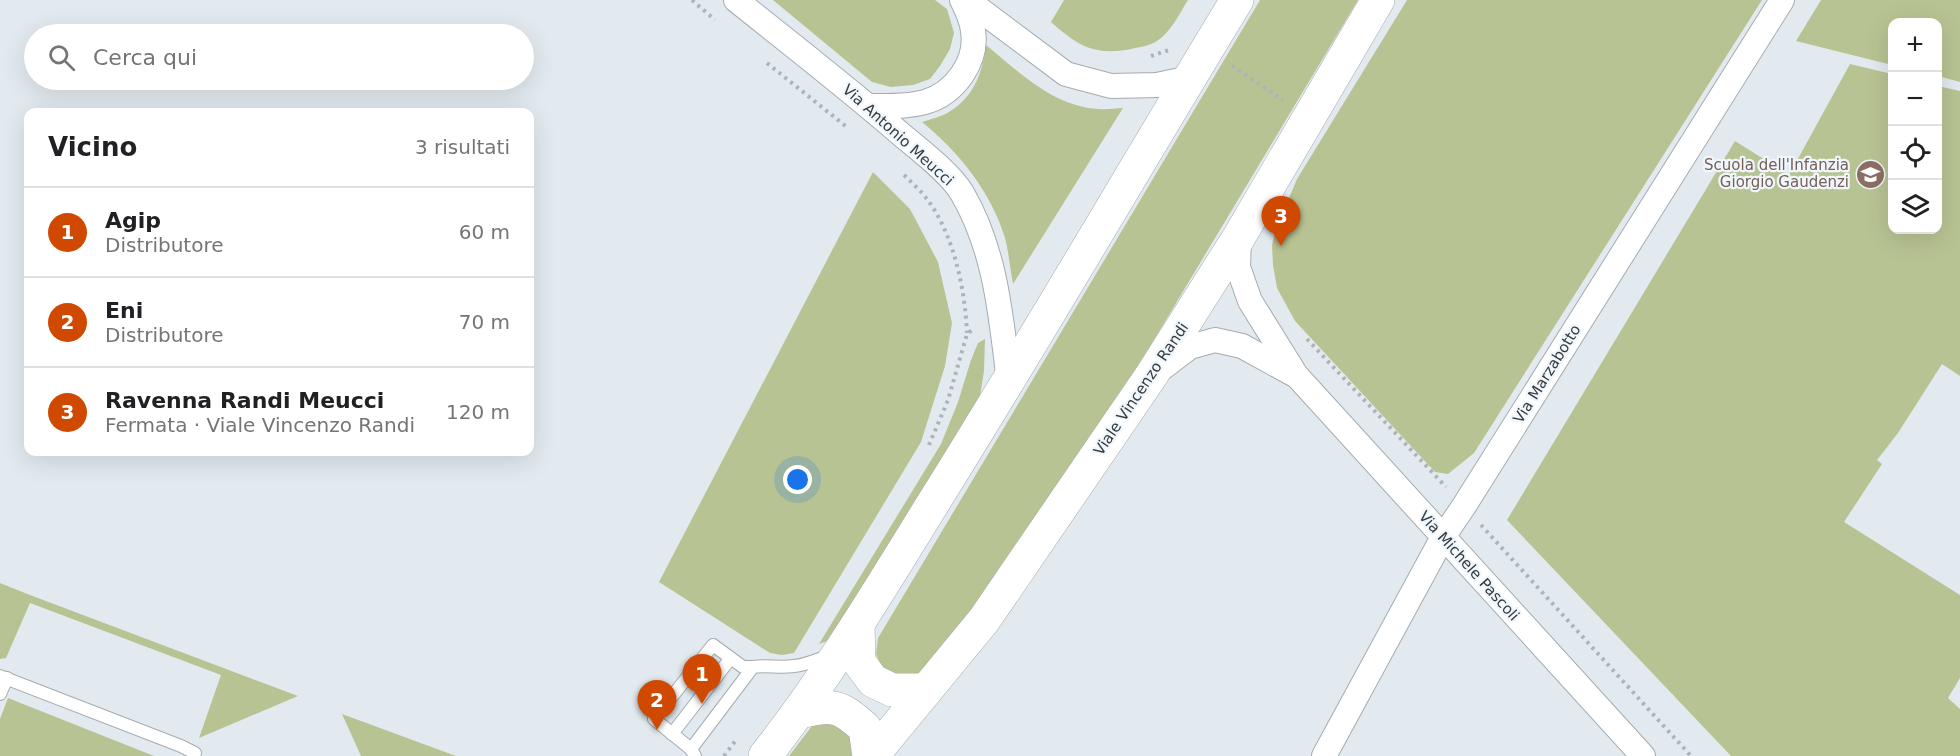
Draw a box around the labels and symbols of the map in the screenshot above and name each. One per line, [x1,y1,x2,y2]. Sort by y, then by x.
street label: Via Antonio Meucci [839,81,957,189]
place label: Scuola dell'Infanzia Giorgio Gaudenzi [1704,156,1849,191]
school or university icon: Scuola dell'Infanzia Giorgio Gaudenzi [1854,158,1886,190]
pin: 3 [1262,196,1300,246]
street label: Viale Vincenzo Randi [1090,319,1192,459]
street label: Via Marzabotto [1509,321,1585,427]
your location [783,465,812,494]
street label: Via Michele Pascoli [1415,507,1523,625]
pin: 1 [682,654,722,704]
pin: 2 [638,680,676,730]

